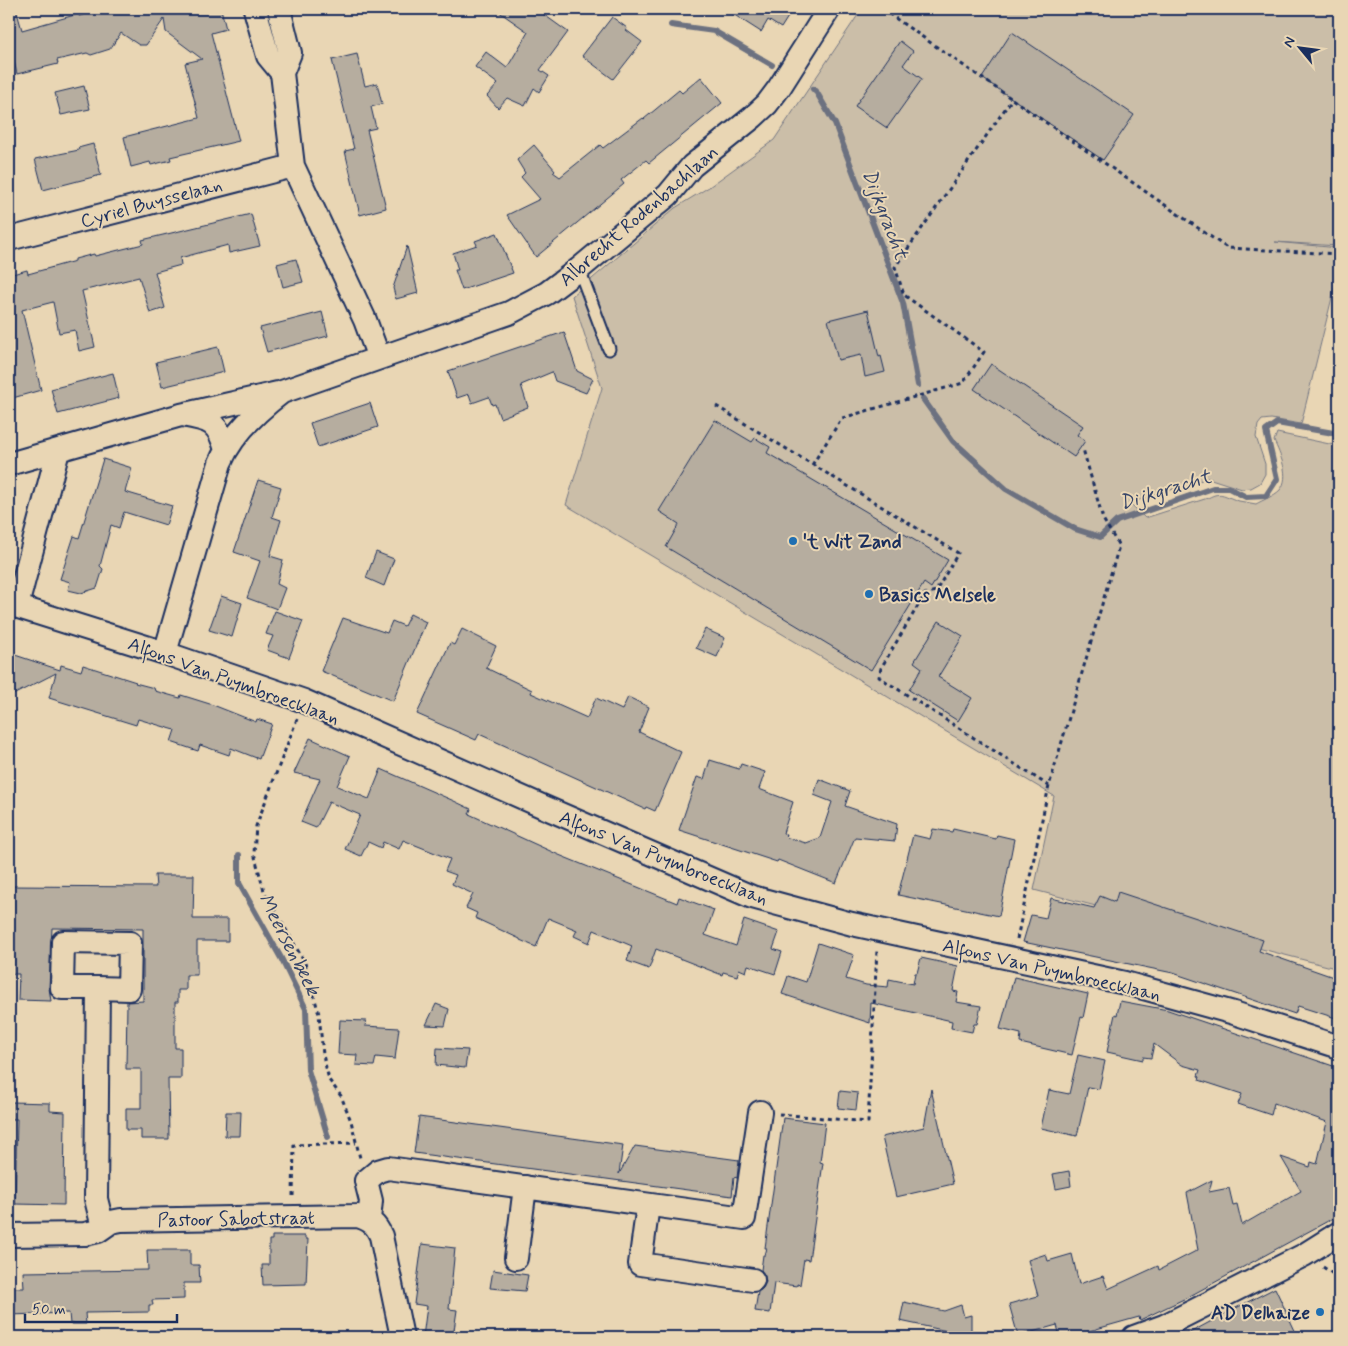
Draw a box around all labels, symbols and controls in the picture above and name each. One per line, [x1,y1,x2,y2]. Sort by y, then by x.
north arrow [1276,22,1326,72]
text: N [1279,34,1300,51]
street label: Albrecht Rodenbachlaan [554,140,724,292]
water label: Dijkgracht [855,166,915,265]
street label: Cyriel Buysselaan [78,173,225,234]
water label: Dijkgracht [1116,463,1216,517]
place label: 't Wit Zand [803,530,902,555]
marker: 't Wit Zand [787,535,799,547]
place label: Basics Melsele [879,583,996,608]
marker: Basics Melsele [863,588,875,600]
street label: Alfons Van Puymbroecklaan [123,631,343,734]
street label: Alfons Van Puymbroecklaan [554,805,772,915]
water label: Meersenbeek [251,889,327,1002]
street label: Alfons Van Puymbroecklaan [939,933,1163,1011]
street label: Pastoor Sabotstraat [157,1206,315,1233]
scale bar [25,1291,178,1323]
text: 50 m [32,1300,66,1320]
place label: AD Delhaize [1211,1301,1310,1326]
marker: AD Delhaize [1314,1306,1326,1318]

